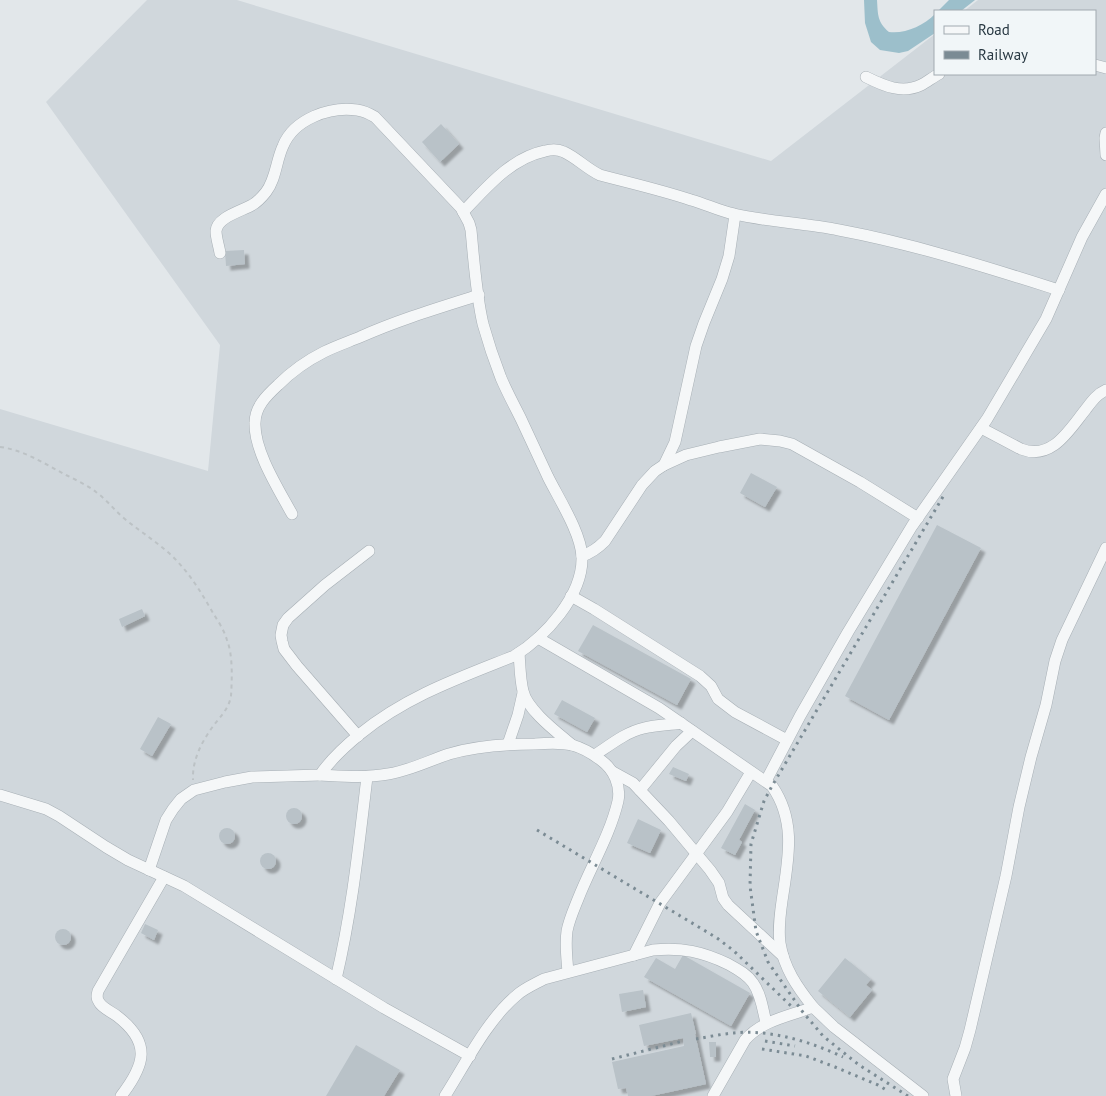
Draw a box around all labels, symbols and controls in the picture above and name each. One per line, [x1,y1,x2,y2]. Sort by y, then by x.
legend [934,10,1096,75]
text: Road [978,20,1010,39]
text: Railway [978,45,1028,64]

